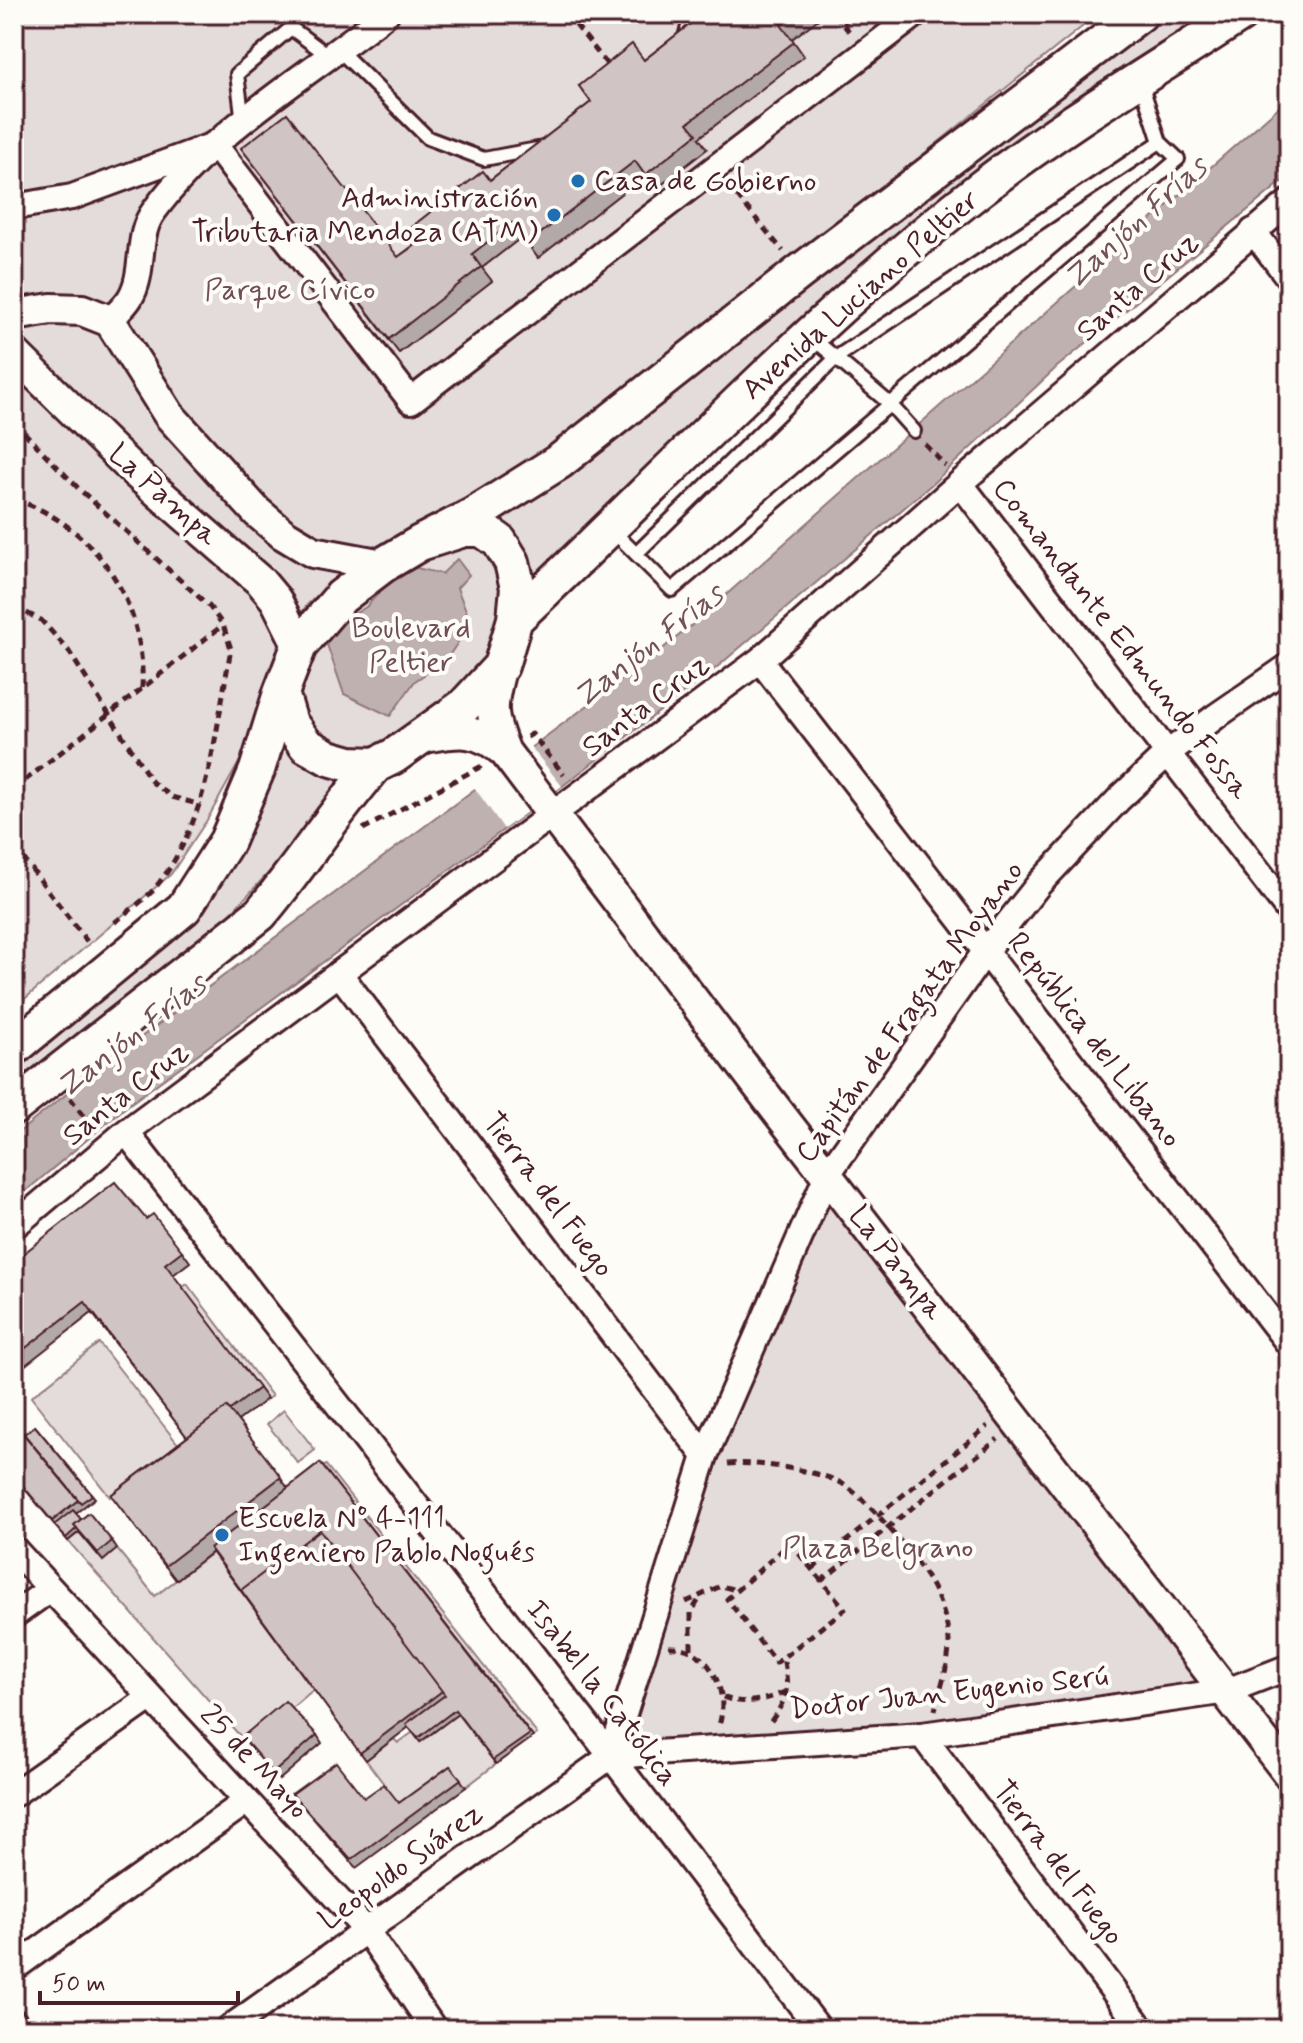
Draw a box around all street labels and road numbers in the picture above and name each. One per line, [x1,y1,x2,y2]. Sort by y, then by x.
street label: Avenida Luciano Peltier [734,181,988,409]
street label: Santa Cruz [1069,223,1207,351]
street label: La Pampa [100,435,227,555]
street label: Comandante Edmundo Fossa [983,471,1259,808]
street label: Santa Cruz [574,645,718,767]
street label: Capitán de Fragata Moyano [787,853,1035,1173]
street label: República del Libano [998,924,1190,1156]
street label: Santa Cruz [55,1033,197,1155]
street label: Tierra del Fuego [473,1105,623,1285]
street label: La Pampa [839,1198,954,1329]
street label: Isabel la Católica [517,1592,687,1794]
street label: Doctor Juan Eugenio Serú [788,1657,1110,1729]
street label: 25 de Mayo [191,1696,317,1828]
street label: Tierra del Fuego [983,1773,1133,1953]
street label: Leopoldo Suárez [311,1794,491,1940]

